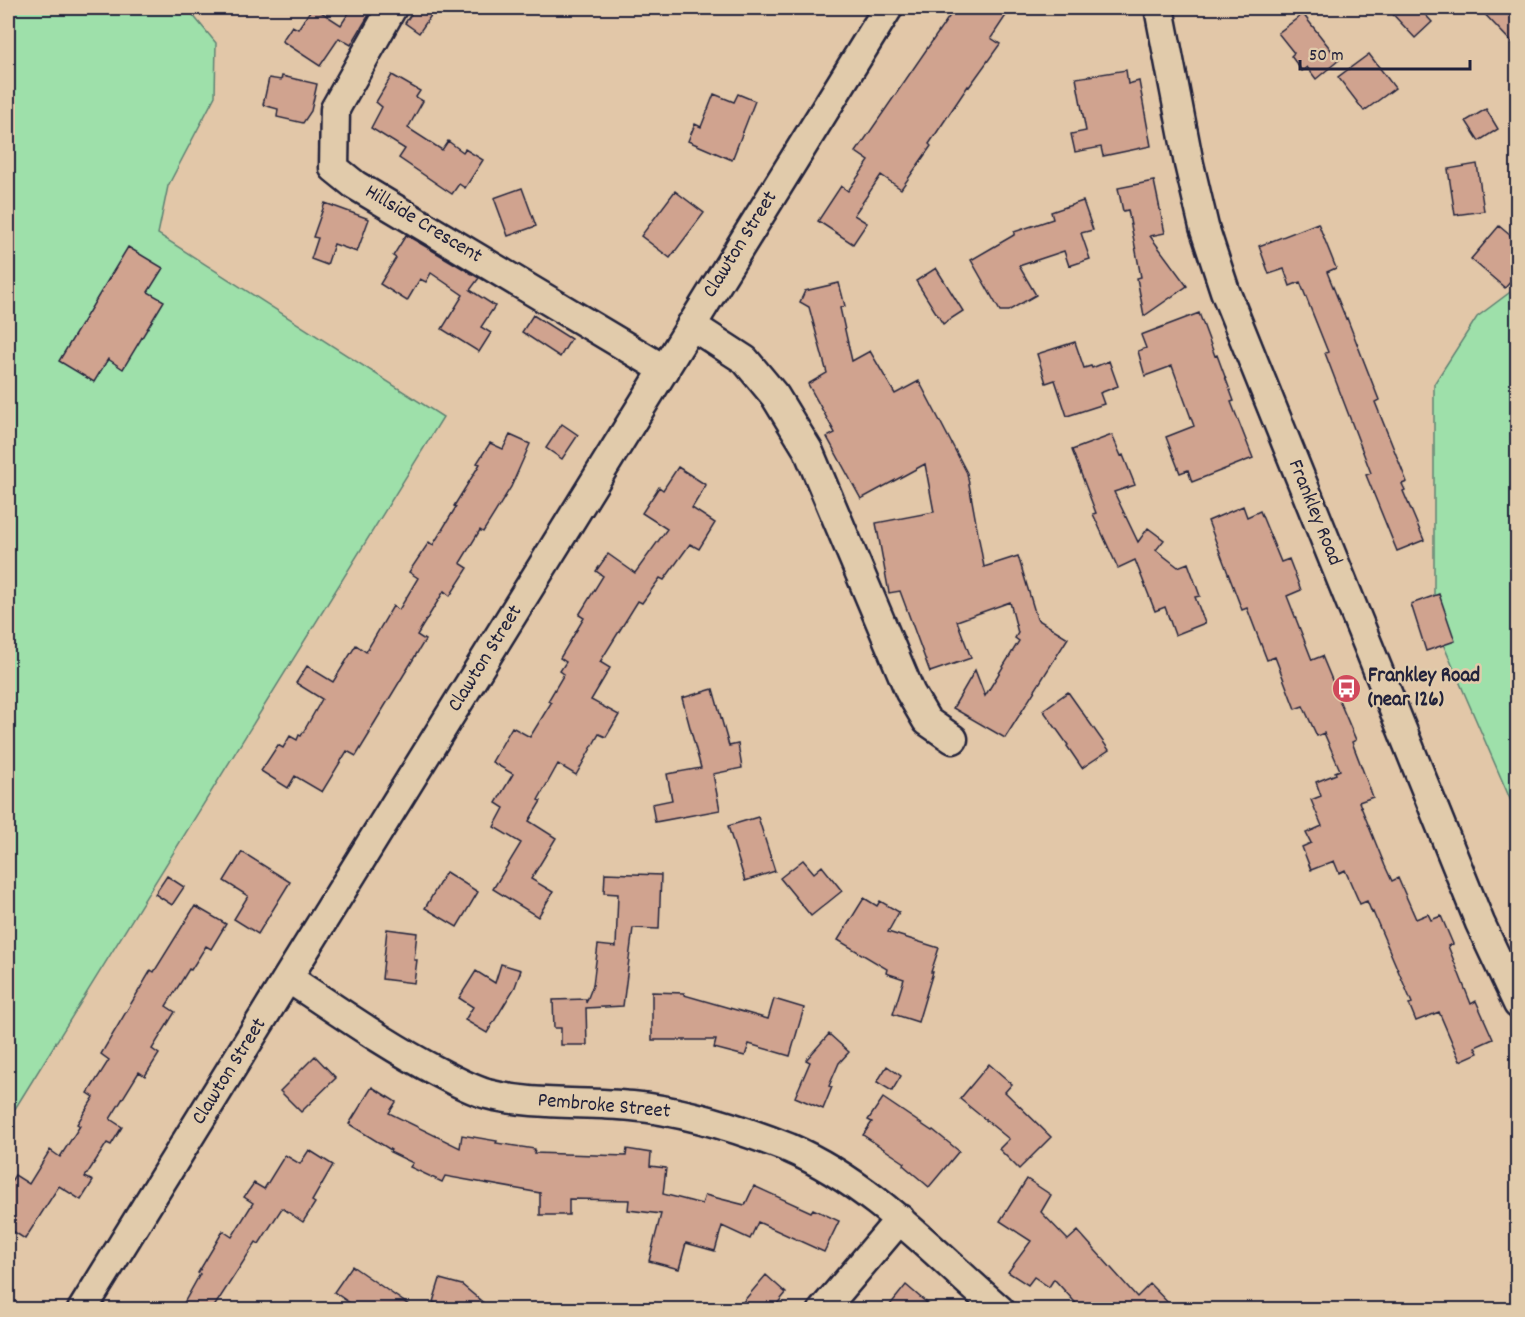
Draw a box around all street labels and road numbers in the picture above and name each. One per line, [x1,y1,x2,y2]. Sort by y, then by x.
street label: Hillside Crescent [358,178,488,272]
street label: Clawton Street [696,185,786,304]
street label: Frankley Road [1279,455,1349,571]
street label: Clawton Street [441,599,531,718]
street label: Clawton Street [185,1012,275,1131]
street label: Pembroke Street [536,1086,672,1128]

